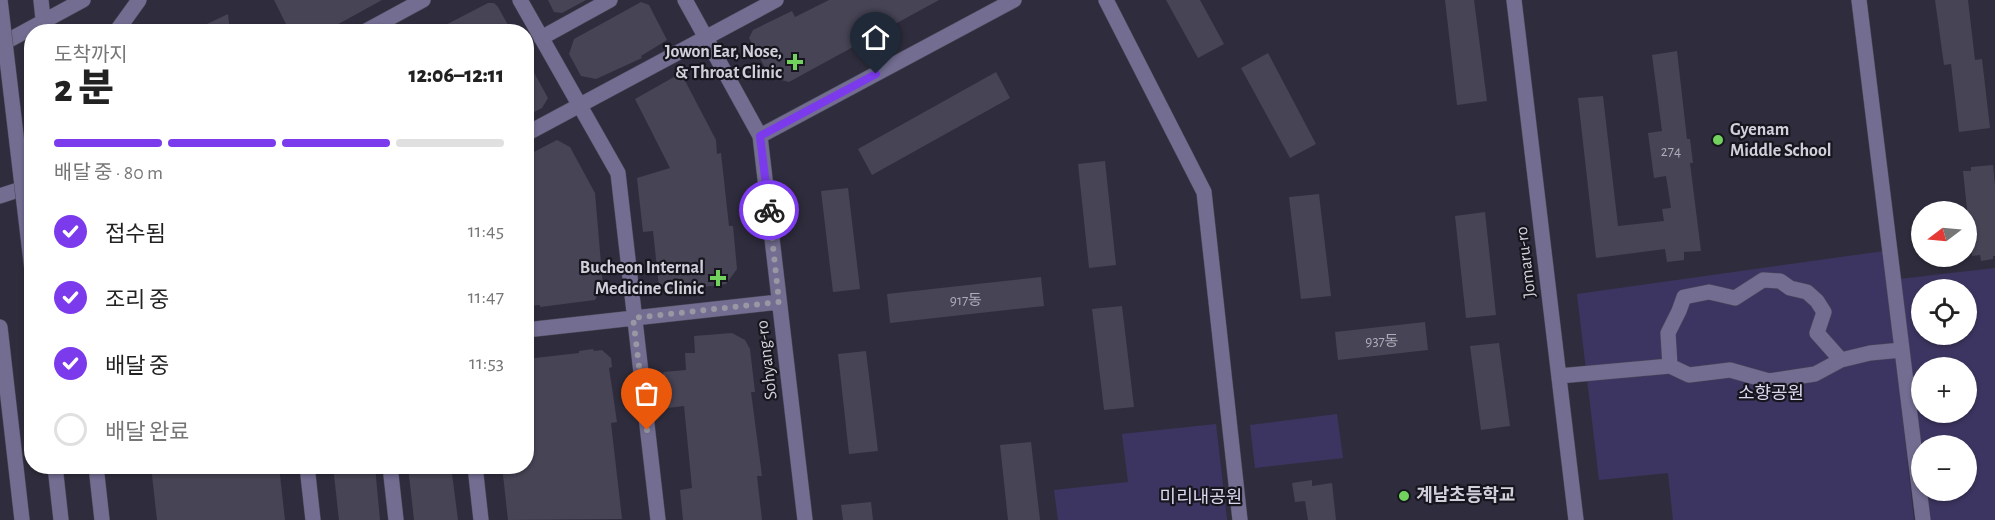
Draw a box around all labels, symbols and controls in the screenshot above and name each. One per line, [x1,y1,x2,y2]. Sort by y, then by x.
pin [850,12,901,74]
icon: home [859,21,892,54]
place label: Jowon Ear, Nose, & Throat Clinic [665,43,782,82]
text: 도착까지 [54,45,128,65]
marker: Jowon Ear, Nose, & Throat Clinic [786,53,804,71]
text: 12:06–12:11 [408,64,504,86]
text: 2 분 [54,70,114,109]
place label: Gyenam Middle School [1730,121,1832,160]
marker: Gyenam Middle School [1711,133,1725,147]
house number: 274 [1661,144,1681,159]
text: 배달 중 · 80 m [54,163,163,183]
courier [739,180,799,240]
icon: bike [753,194,786,227]
north arrow [1911,201,1977,267]
map controls [1911,201,1977,501]
icon: check [54,215,87,248]
text: 11:45 [468,221,504,241]
text: 접수됨 [105,223,166,245]
street label: Jomaru-ro [1513,225,1539,299]
place label: Bucheon Internal Medicine Clinic [580,259,704,298]
marker: Bucheon Internal Medicine Clinic [709,269,727,287]
button: locate [1911,279,1977,345]
icon: check [54,281,87,314]
text: 11:47 [468,287,504,307]
text: 조리 중 [105,289,169,311]
house number: 917동 [950,293,982,308]
street label: Sohyang-ro [753,319,781,401]
house number: 937동 [1365,334,1399,349]
icon: check [54,347,87,380]
text: 11:53 [469,353,504,373]
text: 배달 중 [105,355,169,377]
button: + [1911,357,1977,423]
pin [621,368,672,430]
icon: bag [630,377,663,410]
park label: 소향공원 [1738,384,1804,403]
text: 배달 완료 [105,421,190,443]
button: − [1911,435,1977,501]
place label: 계남초등학교 [1416,485,1515,505]
park label: 미리내공원 [1160,487,1242,507]
marker: 계남초등학교 [1397,489,1411,503]

